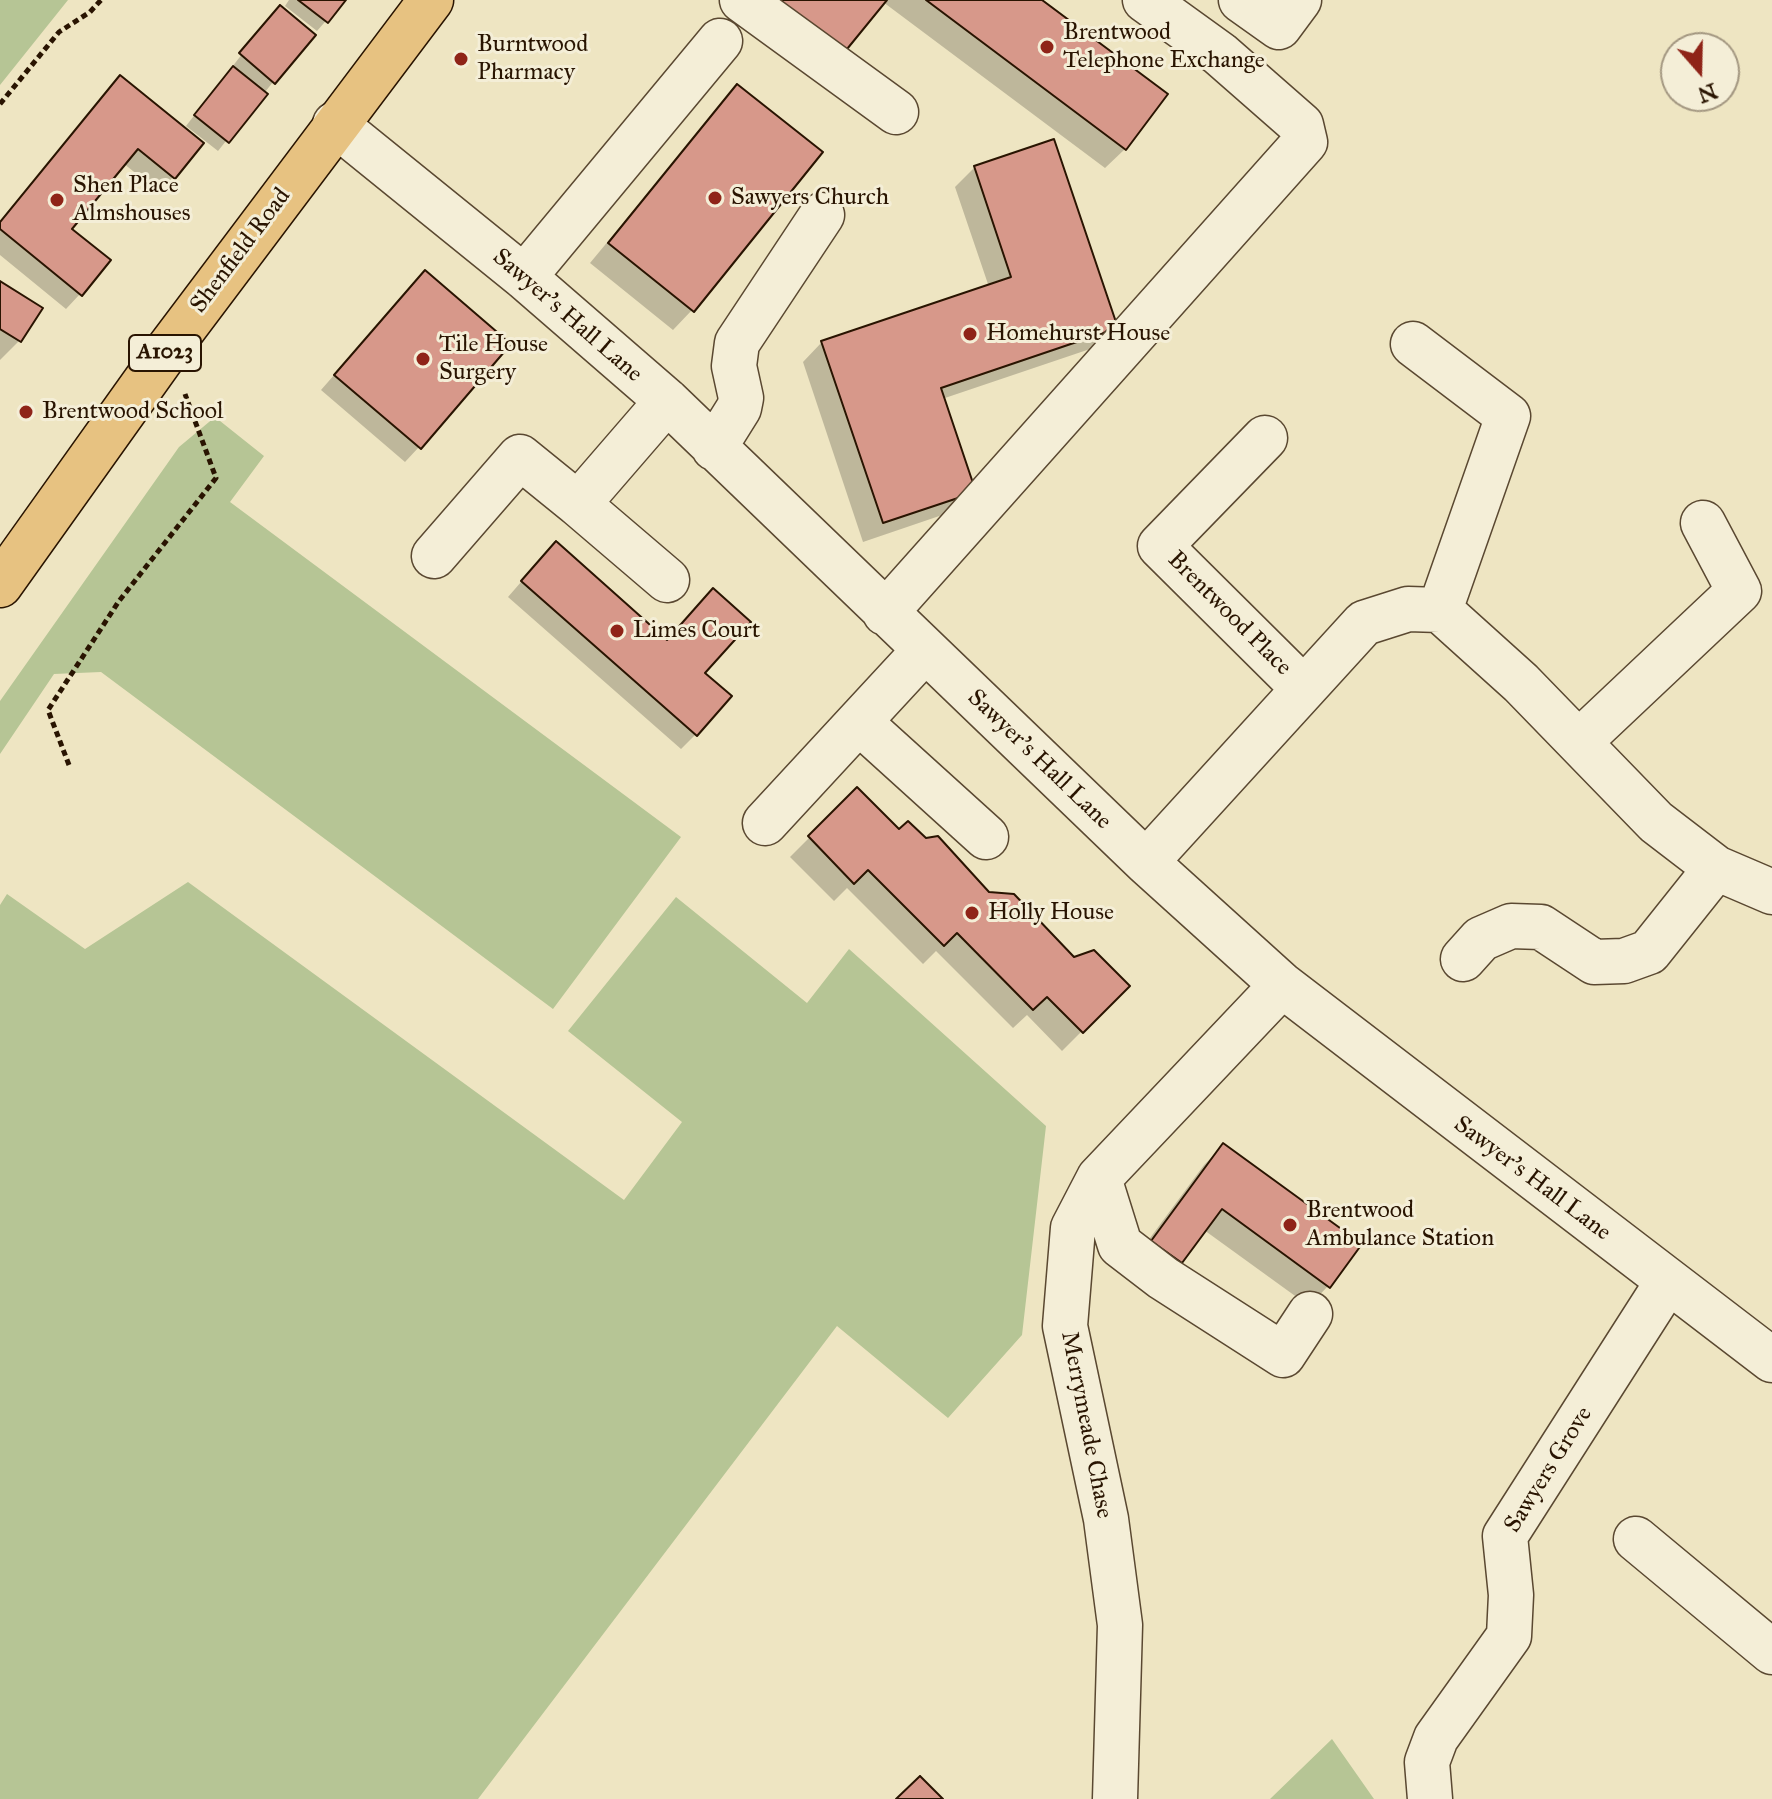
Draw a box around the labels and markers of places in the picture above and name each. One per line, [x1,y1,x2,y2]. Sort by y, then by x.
place label: Brentwood Telephone Exchange [1063,19,1265,75]
place label: Burntwood Pharmacy [477,31,588,87]
marker: Brentwood Telephone Exchange [1038,38,1056,56]
marker: Burntwood Pharmacy [452,50,470,68]
place label: Shen Place Almshouses [73,172,190,228]
place label: Sawyers Church [731,184,889,212]
marker: Sawyers Church [706,189,724,207]
marker: Shen Place Almshouses [48,191,66,209]
place label: Homehurst House [986,320,1170,348]
marker: Homehurst House [961,325,979,343]
place label: Tile House Surgery [439,331,548,387]
marker: Tile House Surgery [414,350,432,368]
place label: Brentwood School [42,398,223,426]
marker: Brentwood School [17,403,35,421]
place label: Limes Court [633,617,760,645]
marker: Limes Court [608,622,626,640]
place label: Holly House [988,899,1114,927]
marker: Holly House [963,904,981,922]
place label: Brentwood Ambulance Station [1306,1197,1494,1253]
marker: Brentwood Ambulance Station [1281,1216,1299,1234]

